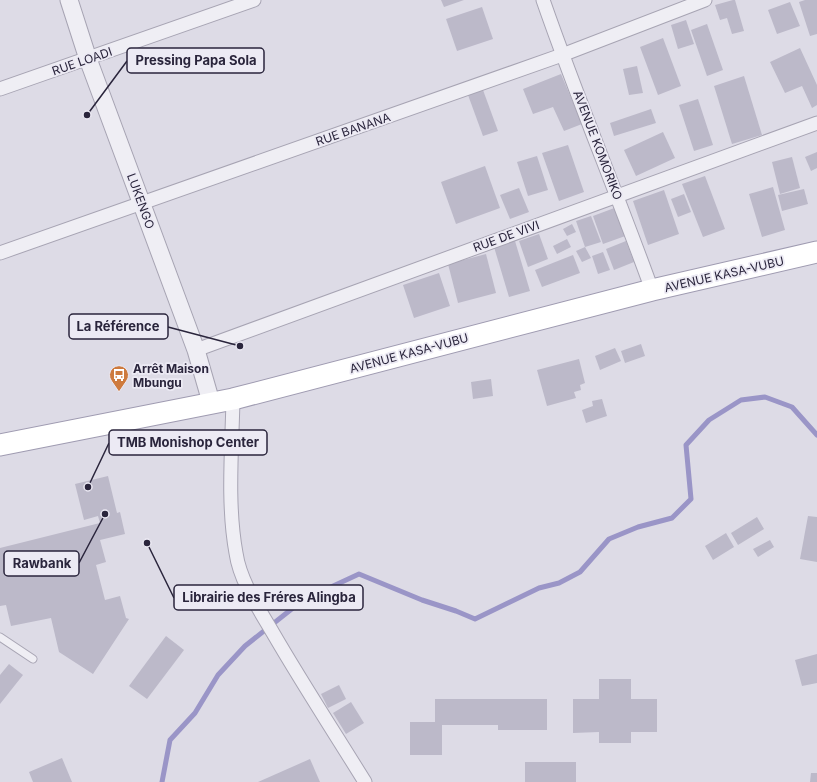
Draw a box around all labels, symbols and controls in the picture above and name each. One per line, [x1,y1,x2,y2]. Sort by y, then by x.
street label: RUE LOADI [50,44,114,78]
callout: Pressing Papa Sola [127,48,264,73]
text: Pressing Papa Sola [136,52,256,68]
street label: AVENUE KOMORIKO [570,88,626,202]
street label: RUE BANANA [314,109,392,149]
street label: LUKENGO [124,171,158,231]
street label: RUE DE VIVI [471,217,541,255]
street label: AVENUE KASA-VUBU [663,253,785,295]
callout: La Référence [69,314,168,339]
text: La Référence [77,318,160,334]
street label: AVENUE KASA-VUBU [348,330,470,376]
place label: Arrêt Maison Mbungu [133,361,209,390]
bus stop icon: Arrêt Maison Mbungu [108,364,130,392]
callout: TMB Monishop Center [109,430,267,455]
text: TMB Monishop Center [117,434,260,450]
callout: Rawbank [4,551,79,576]
text: Rawbank [13,555,72,571]
callout: Librairie des Fréres Alingba [174,585,363,610]
text: Librairie des Fréres Alingba [182,589,356,605]

